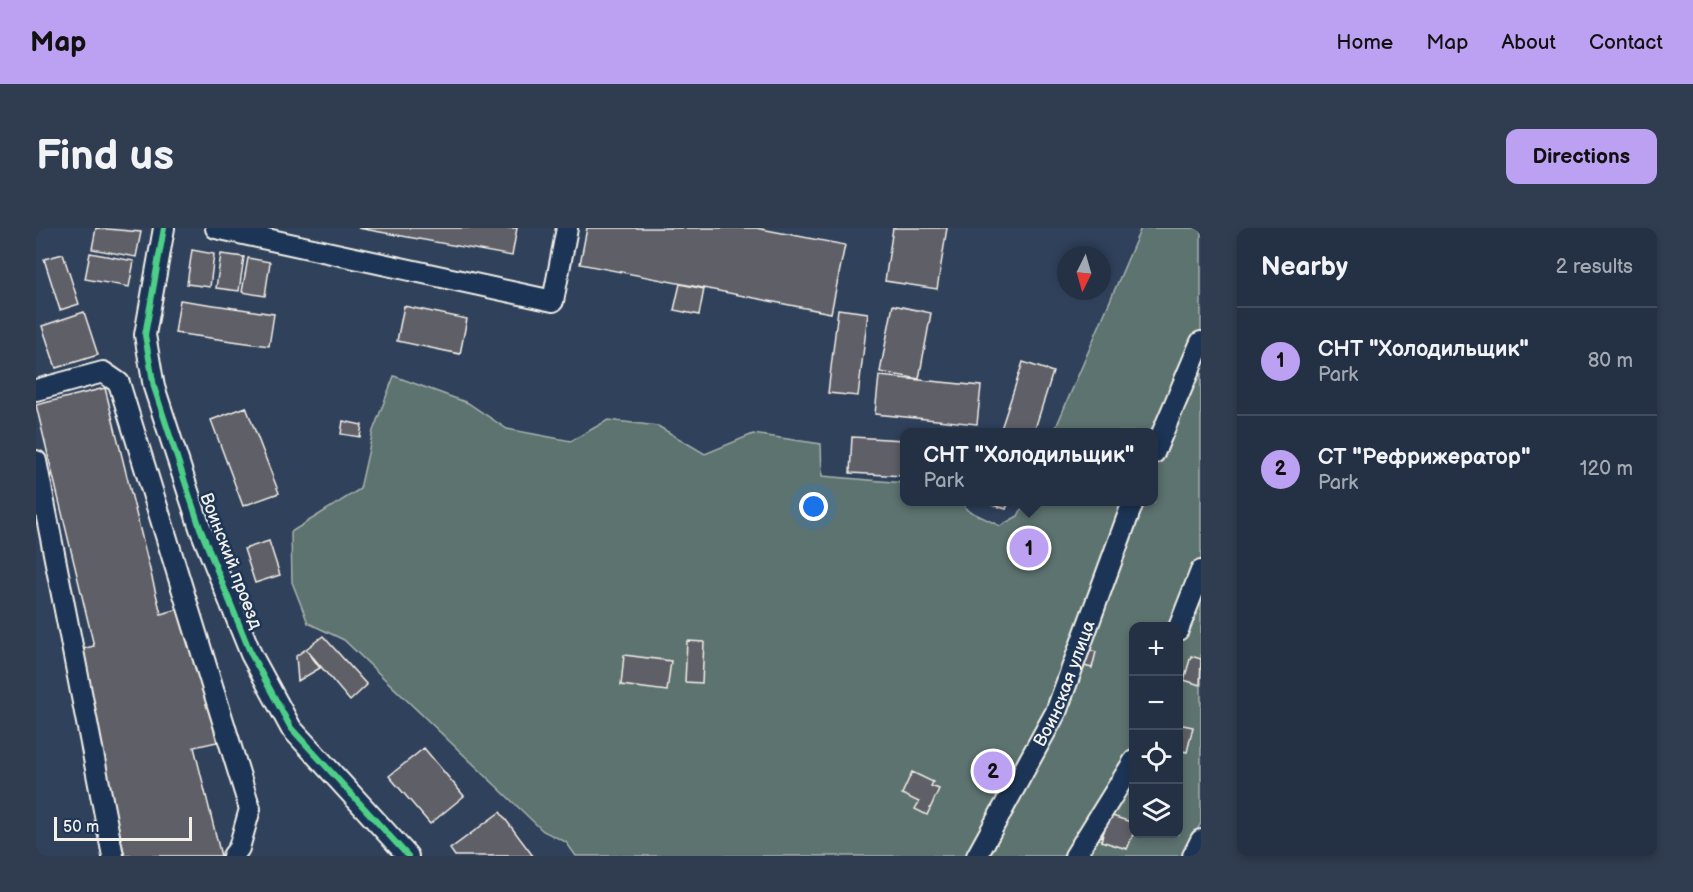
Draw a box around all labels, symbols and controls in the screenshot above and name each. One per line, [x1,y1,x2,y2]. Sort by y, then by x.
text: Map [30,26,86,59]
text: Home [1336,30,1393,55]
text: Map [1426,30,1468,55]
text: About [1501,30,1556,55]
text: Contact [1589,30,1663,55]
button: Directions [1506,129,1657,184]
text: Find us [36,131,174,182]
north arrow [1057,246,1111,300]
text: Nearby [1261,252,1348,283]
text: 2 results [1556,255,1633,279]
text: СНТ "Холодильщик" [1318,336,1529,363]
text: 1 [1276,349,1285,373]
text: 80 m [1588,349,1633,373]
text: Park [1318,363,1358,387]
popup [900,428,1158,506]
text: СНТ "Холодильщик" [924,442,1134,469]
text: СТ "Рефрижератор" [1318,444,1530,471]
text: 2 [1275,457,1286,481]
text: 120 m [1580,457,1633,481]
text: Park [924,469,964,493]
text: Park [1318,471,1358,495]
street label: Воинский проезд [195,490,267,632]
your location [799,492,828,521]
pin: 1 [1010,526,1048,570]
street label: Воинская улица [1029,617,1099,750]
map controls [1129,622,1183,838]
button: + [1129,622,1183,676]
button: − [1129,676,1183,730]
button: locate [1129,730,1183,784]
pin: 2 [974,748,1012,794]
button: layers [1129,784,1183,838]
scale bar [54,814,192,842]
text: 50 m [63,818,99,837]

